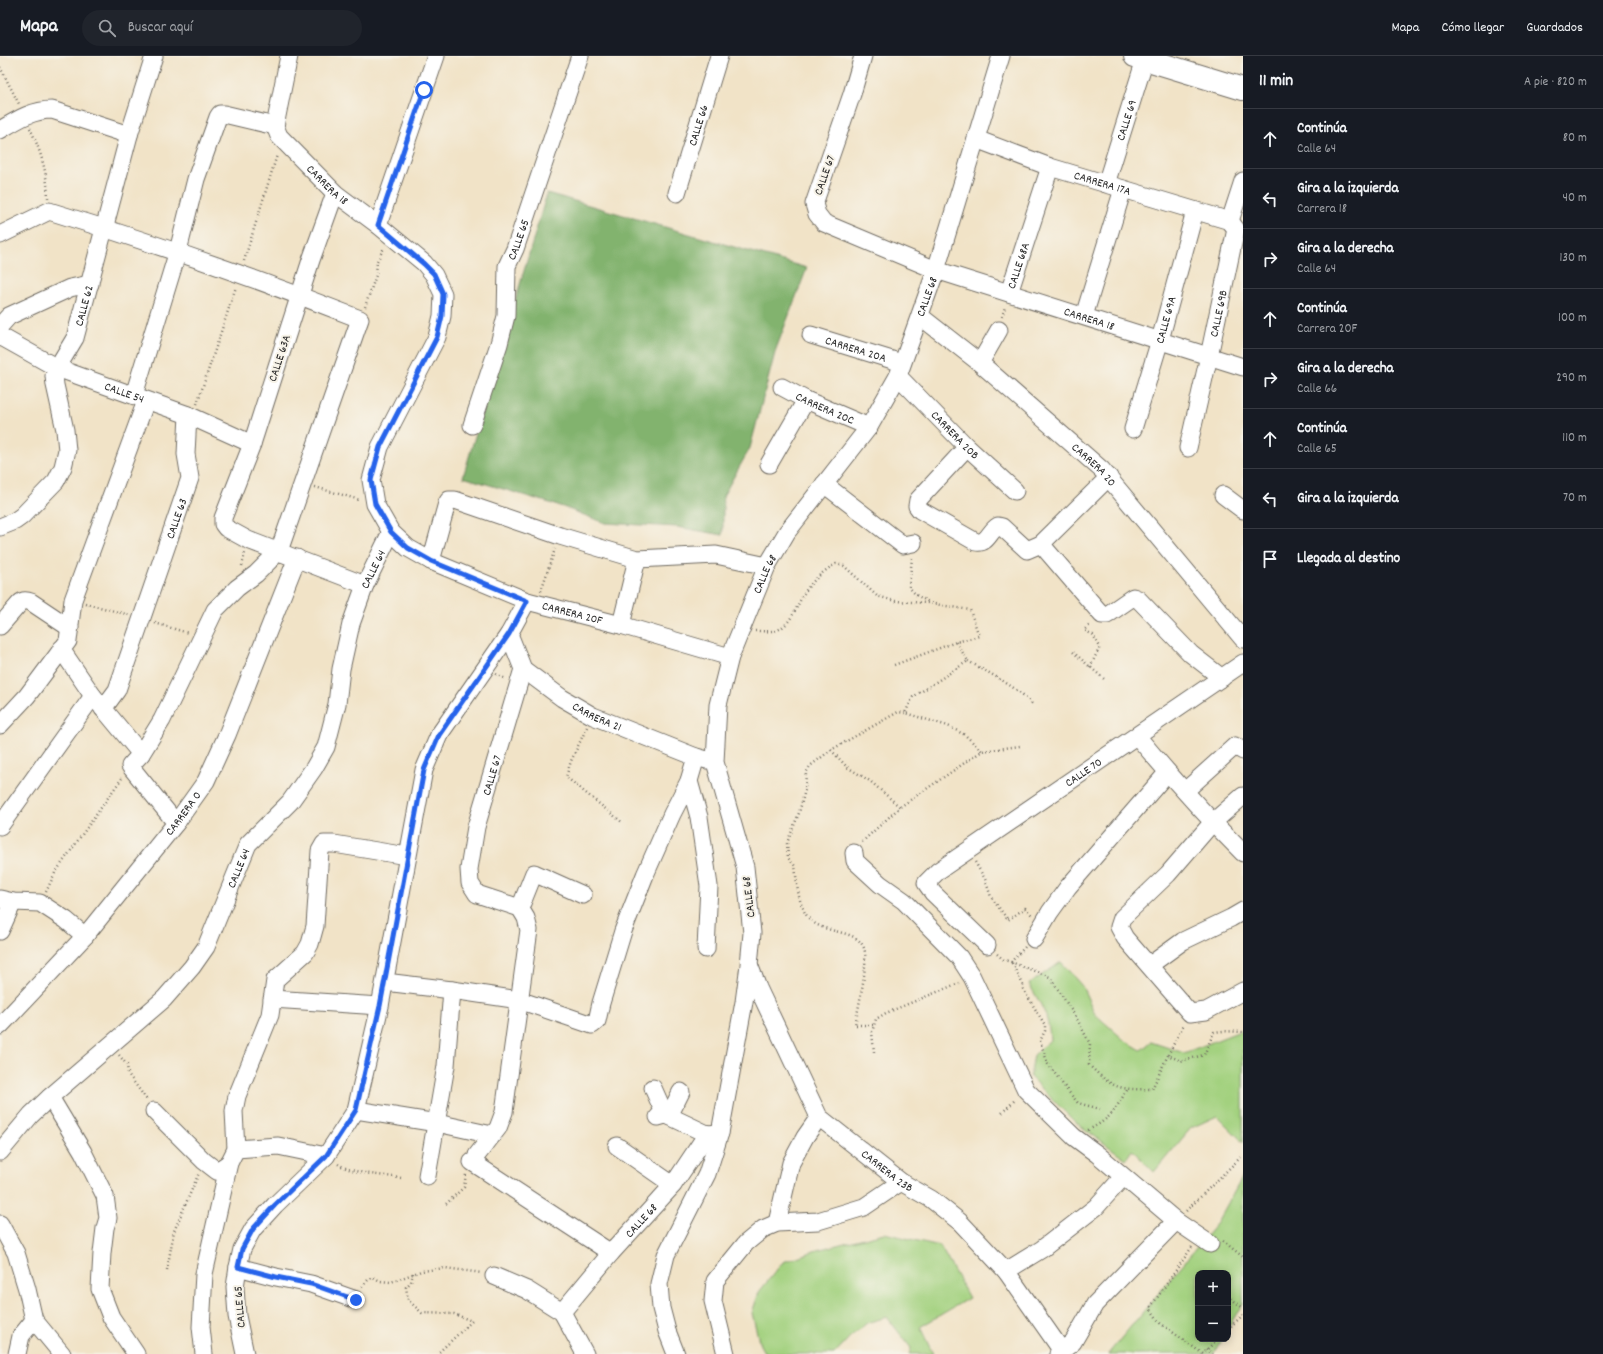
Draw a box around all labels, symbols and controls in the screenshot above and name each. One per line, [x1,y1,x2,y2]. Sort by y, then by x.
search box [82,10,362,46]
text: Mapa [20,14,58,41]
icon: search [96,17,118,39]
text: Buscar aquí [128,17,193,39]
text: Mapa [1392,18,1419,38]
text: Cómo llegar [1441,18,1504,38]
text: Guardados [1526,18,1583,38]
text: 11 min [1259,70,1293,94]
text: A pie · 820 m [1524,73,1587,92]
route start [415,81,433,99]
street label: CALLE 69 [1113,98,1142,143]
street label: CALLE 66 [685,103,714,148]
text: Continúa [1297,118,1347,140]
icon: ahead [1259,128,1281,150]
text: 80 m [1563,129,1587,148]
text: Calle 64 [1297,140,1336,159]
street label: CALLE 67 [811,153,840,198]
street label: CARRERA 18 [302,162,351,210]
street label: CARRERA 17A [1072,168,1133,201]
text: Gira a la izquierda [1297,178,1398,200]
icon: left [1259,188,1281,210]
text: 40 m [1563,189,1587,208]
text: Carrera 18 [1297,200,1347,219]
street label: CALLE 65 [504,217,534,263]
text: Gira a la derecha [1297,238,1394,260]
street label: CALLE 68A [1004,240,1035,291]
icon: right [1259,248,1281,270]
text: 130 m [1559,249,1587,268]
text: Calle 64 [1297,260,1336,279]
street label: CALLE 68 [913,275,943,319]
street label: CALLE 62 [72,284,99,328]
street label: CALLE 69B [1206,288,1233,339]
street label: CALLE 69A [1152,294,1182,346]
text: Continúa [1297,298,1347,320]
street label: CARRERA 18 [1061,304,1117,336]
icon: ahead [1259,308,1281,330]
text: 100 m [1558,309,1587,328]
text: Carrera 20F [1297,320,1357,339]
street label: CALLE 63A [265,332,296,384]
street label: CARRERA 20A [823,333,889,368]
text: Gira a la derecha [1297,358,1394,380]
icon: right [1259,368,1281,390]
text: 290 m [1556,369,1587,388]
street label: CALLE 54 [102,379,146,409]
text: Calle 66 [1297,380,1337,399]
street label: CARRERA 20C [792,389,857,430]
street label: CARRERA 20B [926,408,982,464]
text: Continúa [1297,418,1347,440]
icon: ahead [1259,428,1281,450]
text: 110 m [1562,429,1587,448]
street label: CARRERA 20 [1067,440,1119,491]
text: Calle 65 [1297,440,1337,459]
icon: left [1259,488,1281,510]
text: Gira a la izquierda [1297,488,1398,510]
text: 70 m [1563,489,1587,508]
street label: CALLE 63 [163,496,192,541]
street label: CALLE 64 [357,547,391,591]
icon: arrive [1259,548,1281,570]
text: Llegada al destino [1297,548,1400,570]
street label: CALLE 68 [750,552,782,596]
street label: CARRERA 20F [540,598,605,630]
street label: CARRERA 21 [569,699,624,736]
street label: CALLE 67 [479,753,507,798]
street label: CALLE 70 [1062,754,1106,792]
street label: CARRERA 0 [162,788,206,840]
street label: CALLE 64 [224,846,255,891]
street label: CALLE 68 [739,875,760,918]
street label: CARRERA 23B [857,1146,916,1197]
street label: CALLE 68 [622,1200,662,1242]
map controls [1195,1270,1231,1342]
button: + [1195,1270,1231,1306]
street label: CALLE 65 [230,1285,251,1328]
route end [347,1291,365,1309]
button: − [1195,1306,1231,1342]

